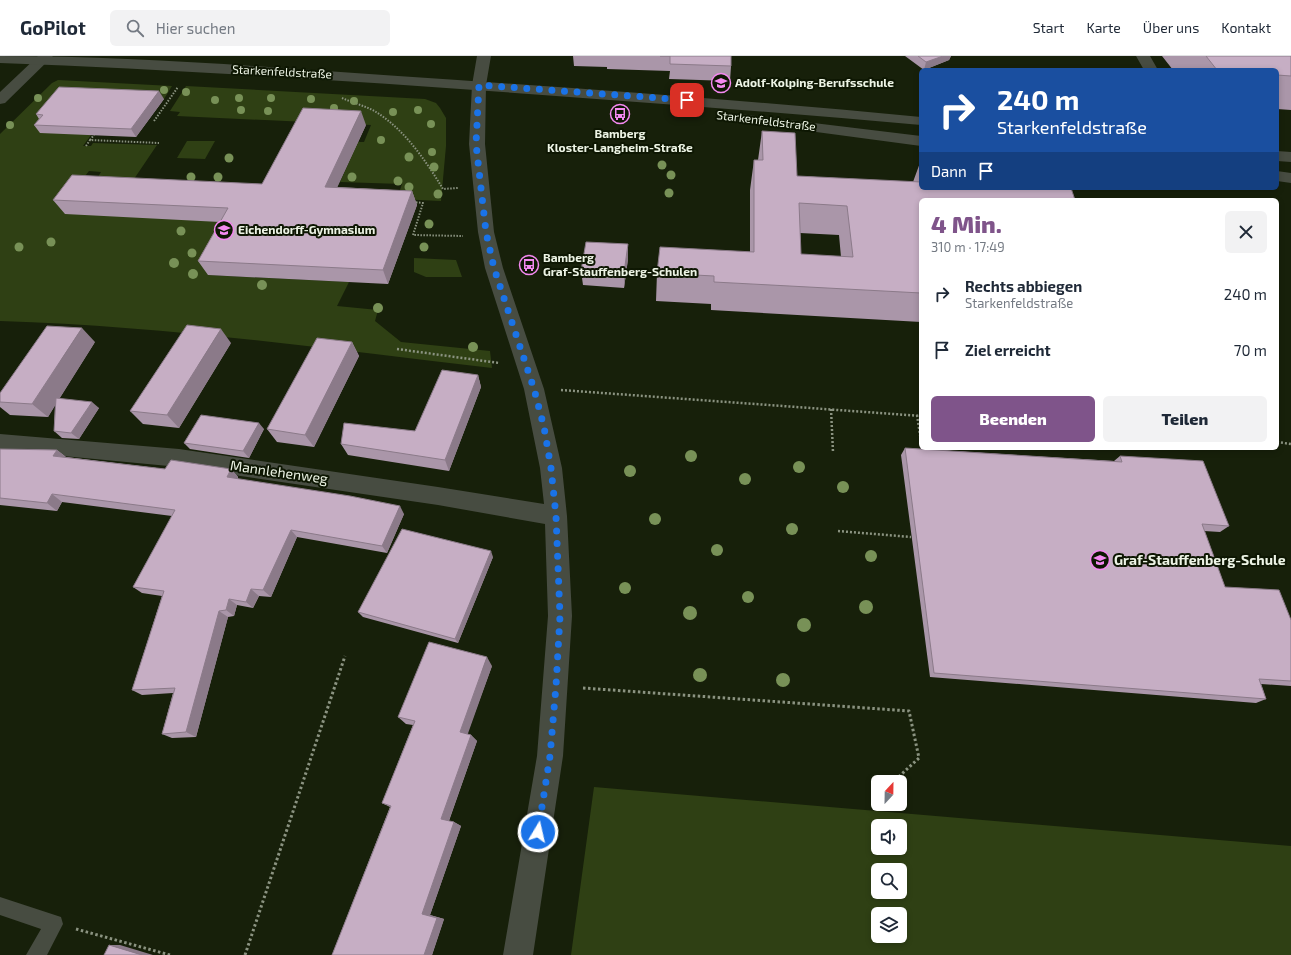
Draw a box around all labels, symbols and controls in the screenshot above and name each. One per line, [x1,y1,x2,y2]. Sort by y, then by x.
search box [110,10,390,46]
text: GoPilot [20,16,86,39]
icon: search [124,17,146,39]
text: Hier suchen [156,19,236,37]
text: Start [1033,19,1064,36]
text: Karte [1086,19,1121,36]
text: Über uns [1143,19,1199,36]
text: Kontakt [1221,19,1271,36]
street label: Starkenfeldstraße [232,61,332,81]
school or university icon: Adolf-Kolping-Berufsschule [710,72,732,94]
place label: Adolf-Kolping-Berufsschule [735,75,894,89]
text: 240 m [997,82,1080,116]
pin [670,83,704,117]
icon: right [931,84,983,136]
icon: arrive [676,89,698,111]
bus stop icon: Bamberg Kloster-Langheim-Straße [609,103,631,125]
street label: Starkenfeldstraße [716,107,817,133]
text: Starkenfeldstraße [997,116,1147,138]
place label: Bamberg Kloster-Langheim-Straße [547,126,693,154]
icon: arrive [975,160,997,182]
text: Dann [931,162,967,180]
text: 4 Min. [931,209,1002,238]
button: close [1225,211,1267,253]
school or university icon: Eichendorff-Gymnasium [213,219,235,241]
place label: Eichendorff-Gymnasium [238,222,375,237]
text: 310 m · 17:49 [931,239,1005,255]
place label: Bamberg Graf-Stauffenberg-Schulen [543,250,697,278]
bus stop icon: Bamberg Graf-Stauffenberg-Schulen [518,254,540,276]
text: Rechts abbiegen [965,277,1082,295]
icon: right [931,283,953,305]
text: 240 m [1224,285,1267,303]
text: Starkenfeldstraße [965,295,1073,311]
icon: arrive [931,339,953,361]
text: Ziel erreicht [965,341,1051,359]
text: 70 m [1234,341,1267,359]
button: Beenden [931,396,1095,442]
button: Teilen [1103,396,1267,442]
street label: Mannlehenweg [229,456,329,487]
school or university icon: Graf-Stauffenberg-Schule [1089,549,1111,571]
place label: Graf-Stauffenberg-Schule [1114,551,1286,568]
north arrow [871,775,907,811]
map controls [871,775,907,943]
position arrow [517,811,559,853]
button: sound [871,819,907,855]
button: search [871,863,907,899]
button: layers [871,907,907,943]

